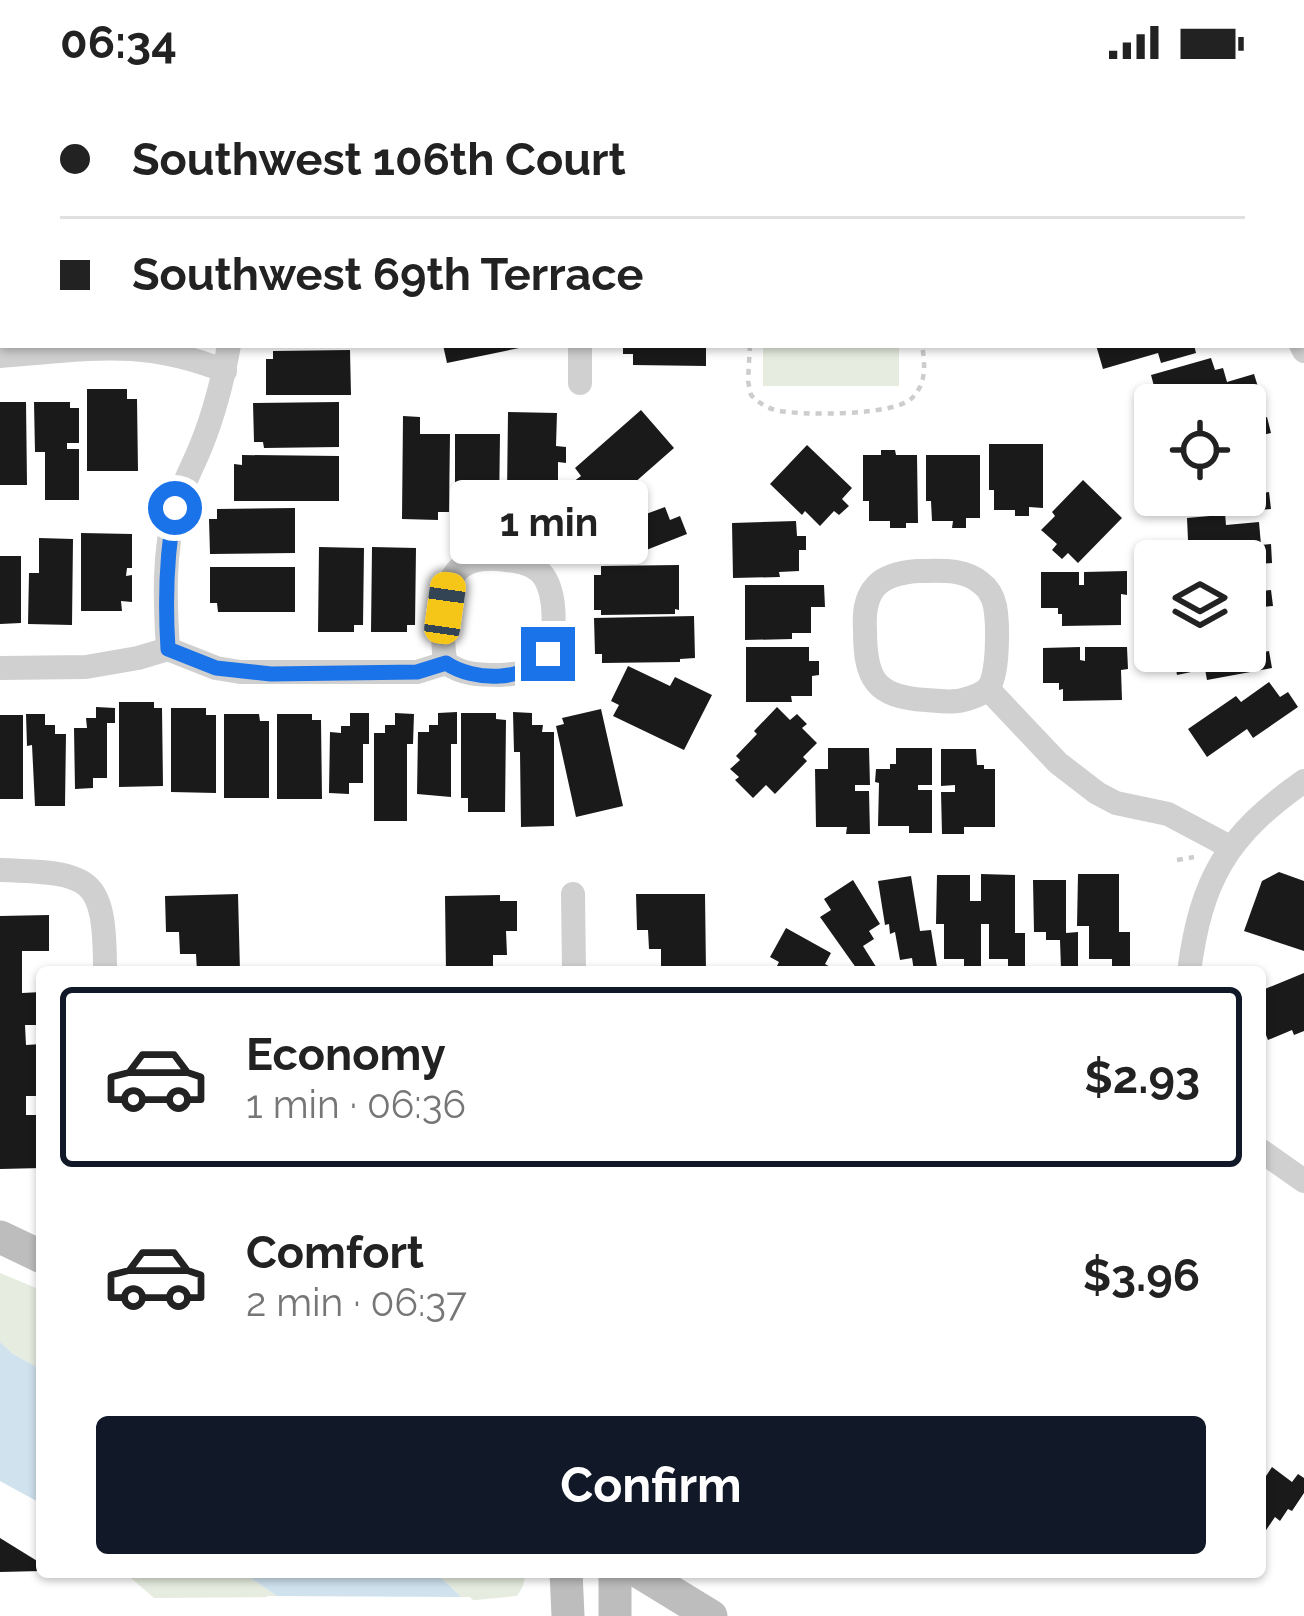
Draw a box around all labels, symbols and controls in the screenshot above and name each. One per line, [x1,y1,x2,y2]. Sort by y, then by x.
text: 06:34 [60,16,177,69]
text: Southwest 106th Court [132,133,626,186]
text: Southwest 69th Terrace [132,248,643,301]
map controls [1134,384,1266,672]
button: locate [1134,384,1266,516]
callout: 1 min [449,480,647,564]
route start [148,481,202,535]
text: 1 min [500,499,598,545]
button: layers [1134,540,1266,672]
car [422,570,468,646]
route end [521,627,575,681]
icon: car [102,1023,210,1131]
text: Economy [246,1028,446,1081]
text: $2.93 [1084,1051,1200,1104]
text: 1 min · 06:36 [246,1081,466,1127]
icon: car [102,1221,210,1329]
text: Comfort [246,1226,424,1279]
text: $3.96 [1083,1249,1200,1302]
text: 2 min · 06:37 [246,1279,467,1325]
button: Confirm [96,1416,1206,1554]

